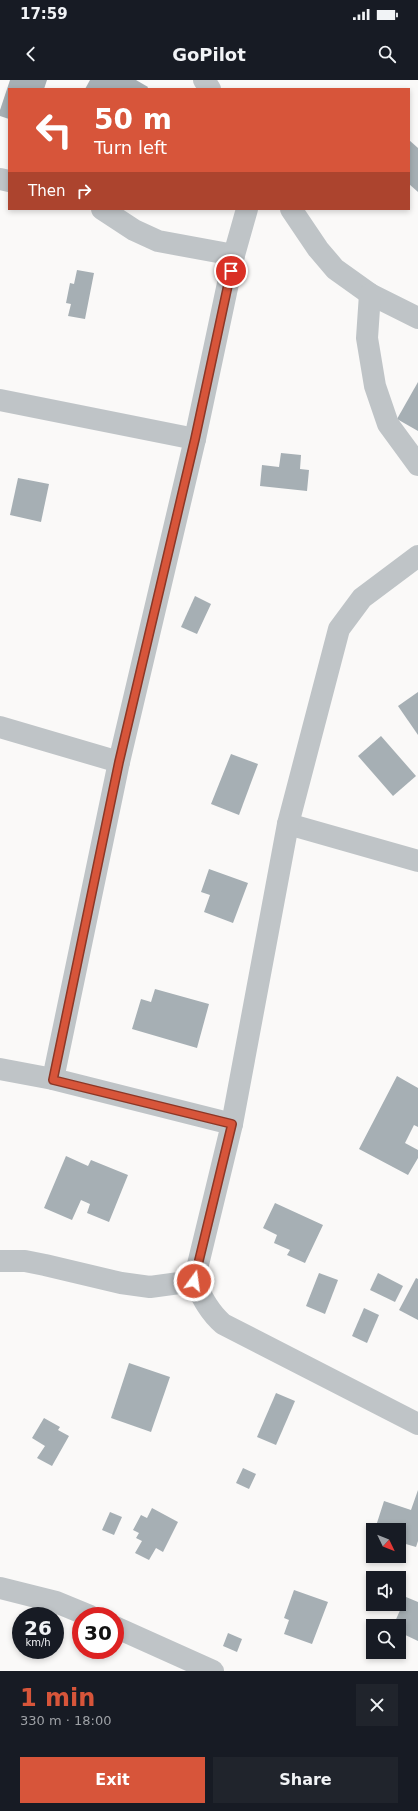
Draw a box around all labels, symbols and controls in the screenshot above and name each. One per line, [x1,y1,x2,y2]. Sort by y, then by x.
text: 17:59 [20,5,68,23]
icon: back [20,43,42,65]
icon: search [376,43,398,65]
text: GoPilot [172,44,246,65]
text: 50 m [94,103,172,136]
icon: left [28,104,80,156]
text: Turn left [94,137,167,158]
icon: right [73,180,95,202]
text: Then [28,182,65,200]
pin [214,254,248,288]
icon: arrive [220,260,242,282]
position arrow [173,1260,215,1302]
north arrow [366,1523,406,1563]
map controls [366,1523,406,1659]
button: sound [366,1571,406,1611]
speed limit sign: 30 [72,1607,124,1659]
text: 26 [24,1616,52,1640]
button: search [366,1619,406,1659]
text: km/h [25,1637,51,1648]
text: 1 min [20,1684,95,1712]
button: close [356,1684,398,1726]
text: 330 m · 18:00 [20,1713,111,1728]
button: Exit [20,1757,205,1803]
button: Share [213,1757,398,1803]

